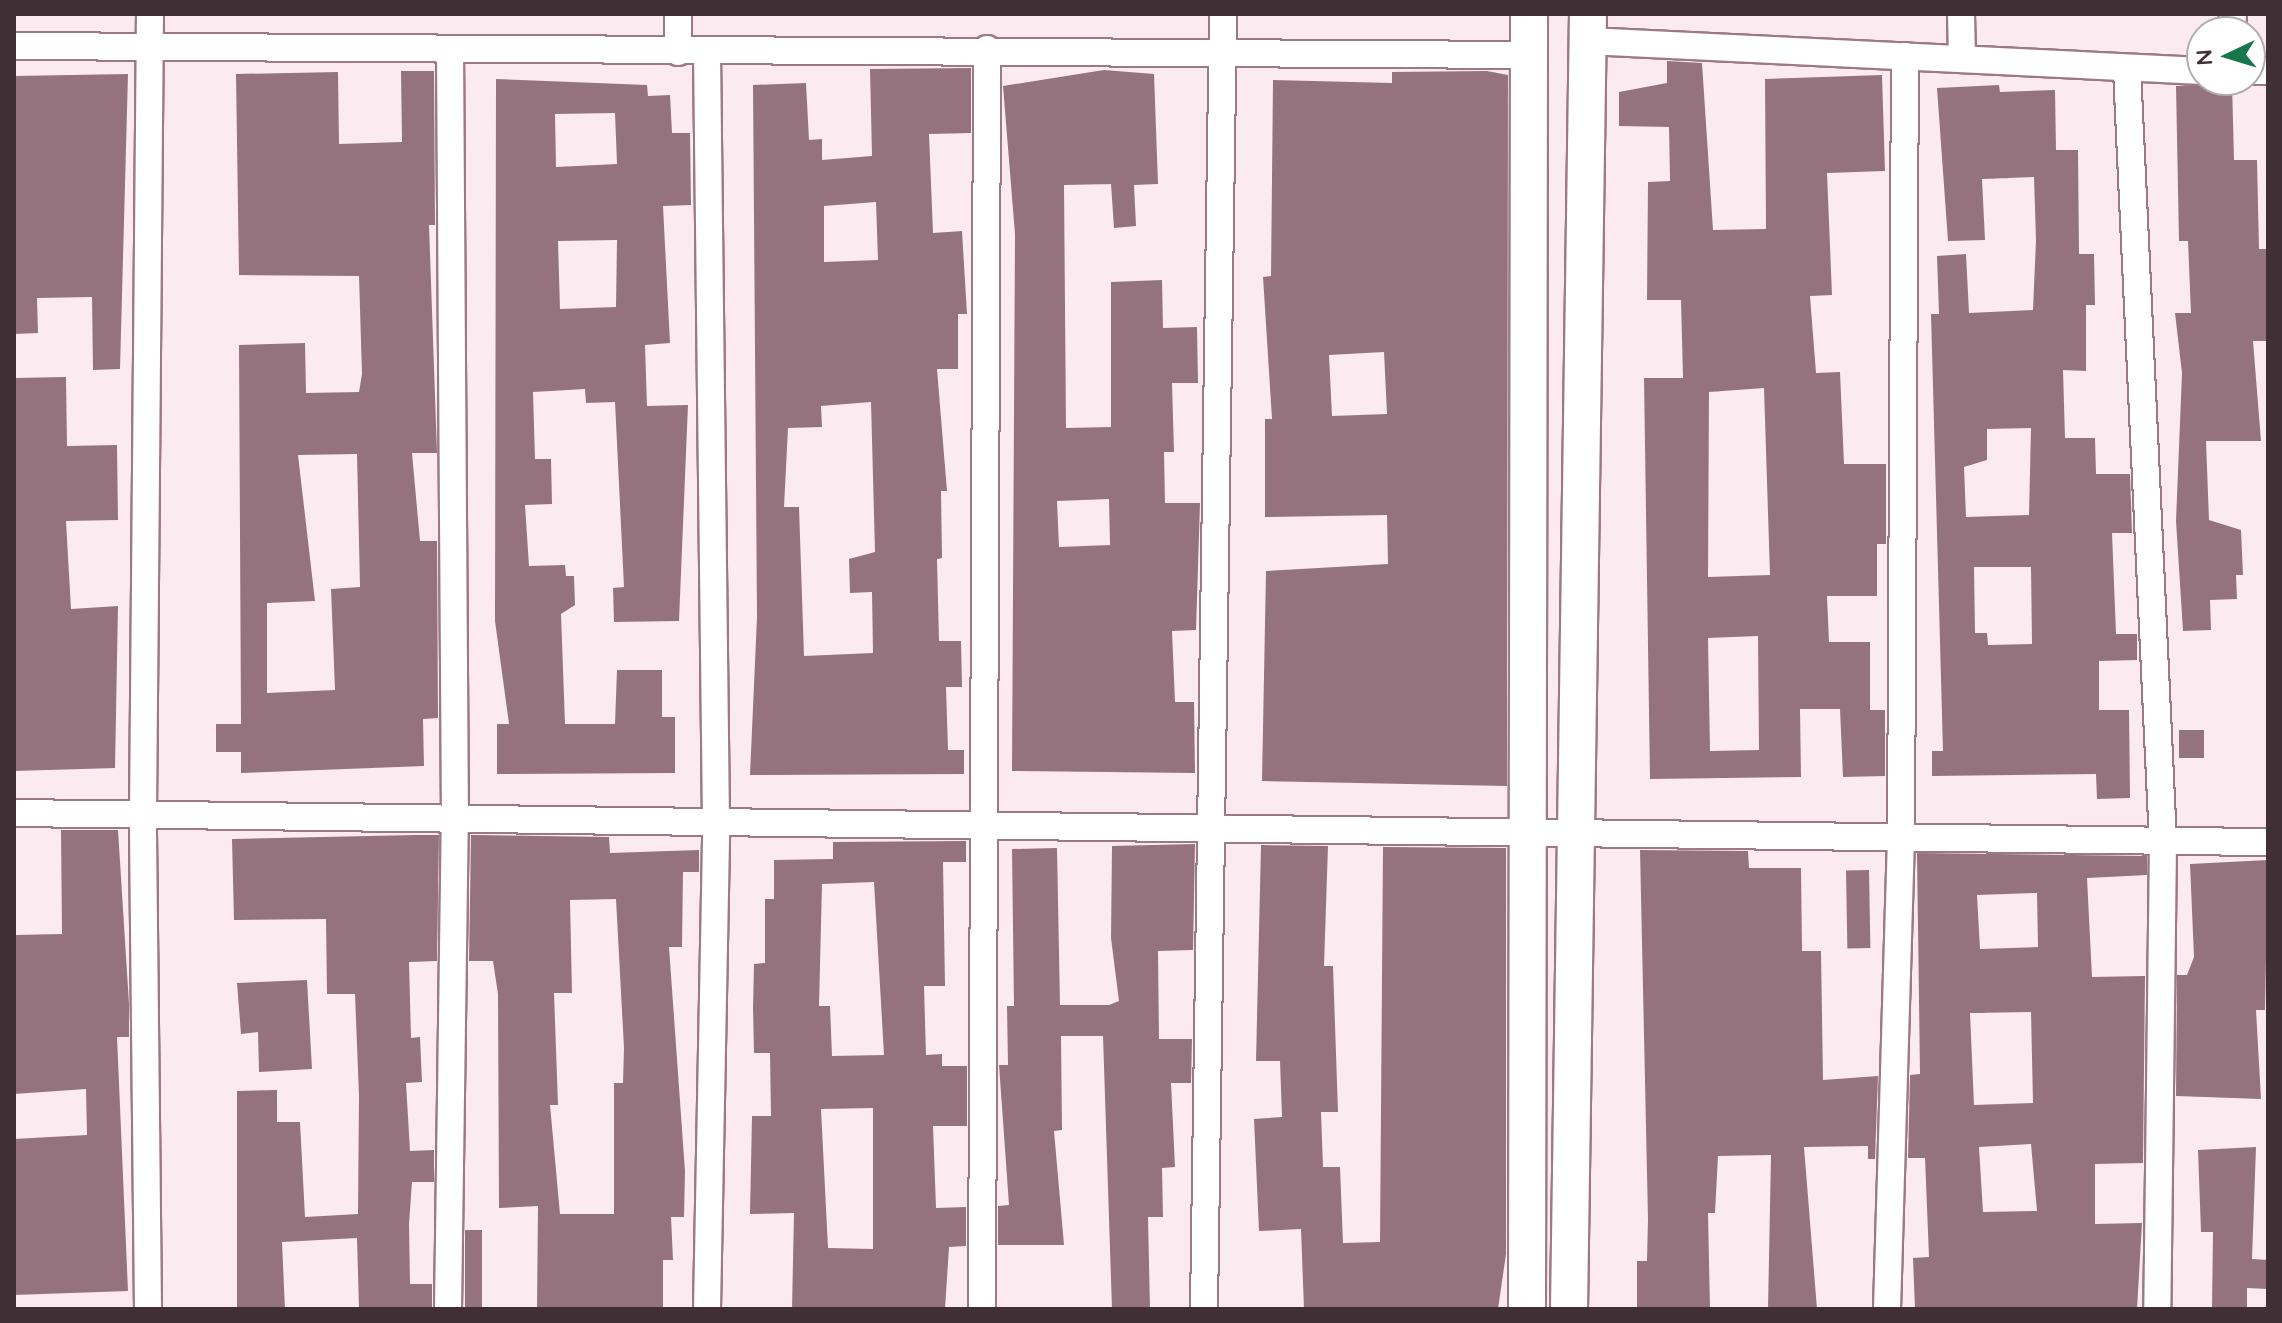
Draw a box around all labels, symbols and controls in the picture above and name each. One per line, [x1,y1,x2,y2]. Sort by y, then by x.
north arrow [2186,16,2266,96]
text: N [2190,48,2219,67]

